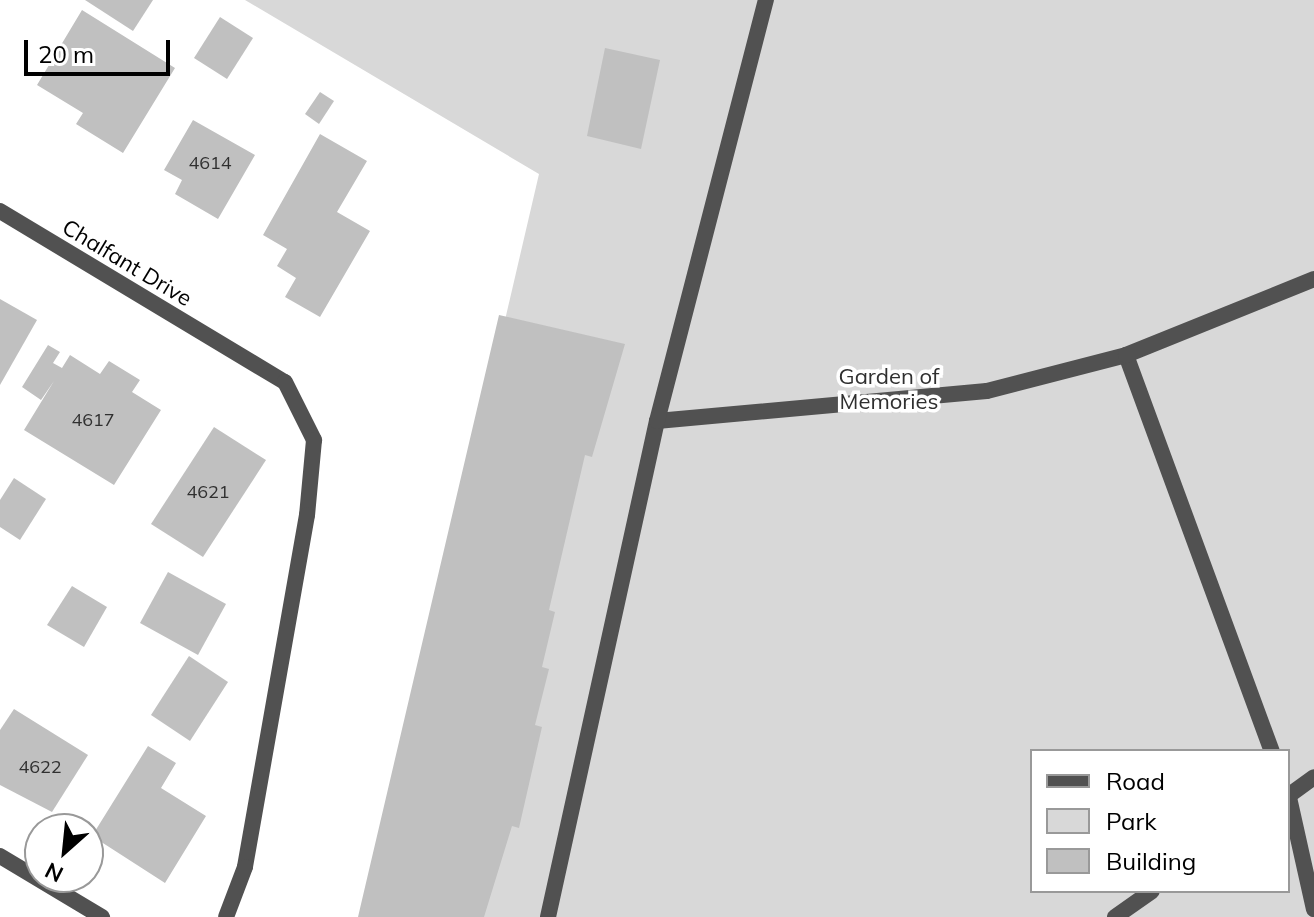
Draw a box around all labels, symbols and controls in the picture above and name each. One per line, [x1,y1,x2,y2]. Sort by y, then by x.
scale bar [28,24,174,74]
text: 20 m [38,39,94,69]
house number: 4614 [188,152,232,174]
street label: Chalfant Drive [57,214,197,312]
park label: Garden of Memories [839,363,939,414]
house number: 4617 [71,409,115,431]
house number: 4621 [186,481,230,503]
legend [1030,749,1290,893]
house number: 4622 [18,756,62,778]
text: Road [1106,766,1165,796]
text: Park [1106,806,1157,836]
north arrow [24,813,104,893]
text: Building [1106,846,1196,876]
text: N [40,856,68,889]

